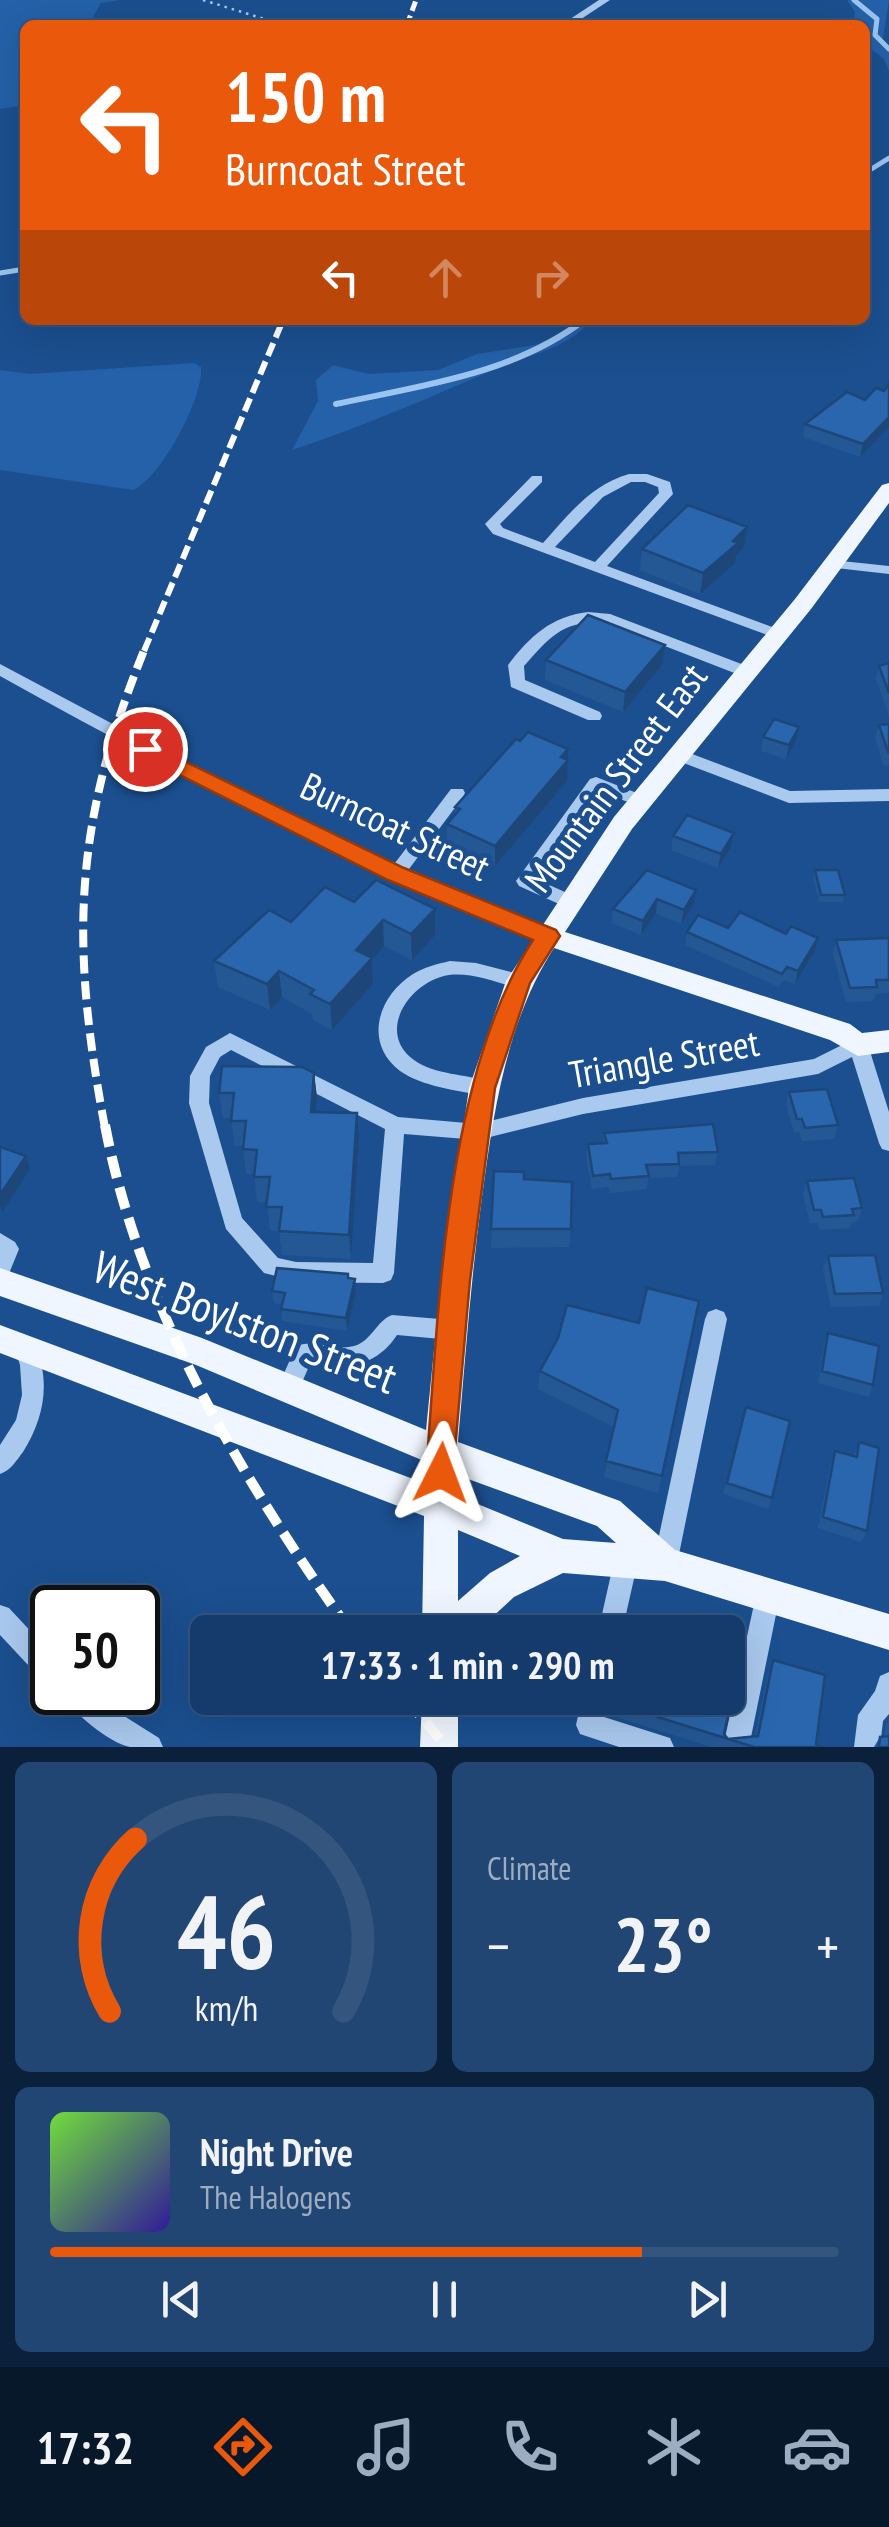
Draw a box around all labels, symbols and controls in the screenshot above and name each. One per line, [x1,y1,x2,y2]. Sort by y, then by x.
text: 150 m [225,51,386,141]
icon: left [60,60,190,190]
text: Burncoat Street [225,139,466,197]
icon: left [313,250,368,305]
icon: ahead [418,250,473,305]
icon: right [523,250,578,305]
street label: Mountain Street East [513,653,717,901]
pin [103,707,188,792]
icon: arrive [118,722,173,777]
street label: Burncoat Street [293,761,499,891]
street label: Triangle Street [565,1017,763,1098]
street label: West Boylston Street [85,1236,406,1406]
position arrow [389,1421,493,1525]
speed limit sign: 50 [30,1585,160,1715]
text: 17:33 · 1 min · 290 m [321,1640,614,1689]
text: Climate [487,1847,571,1889]
text: 46 [176,1863,276,1998]
text: 23° [613,1896,713,1993]
text: − [487,1910,510,1981]
text: + [816,1910,839,1981]
text: km/h [194,1985,258,2031]
text: Night Drive [200,2127,353,2176]
text: The Halogens [200,2176,352,2218]
icon: previous [154,2272,209,2327]
icon: pause [417,2272,472,2327]
icon: next [680,2272,735,2327]
icon: directions [208,2412,278,2482]
icon: music [351,2412,421,2482]
icon: phone [495,2412,565,2482]
icon: climate [639,2412,709,2482]
icon: car [782,2412,852,2482]
text: 17:32 [37,2418,134,2476]

